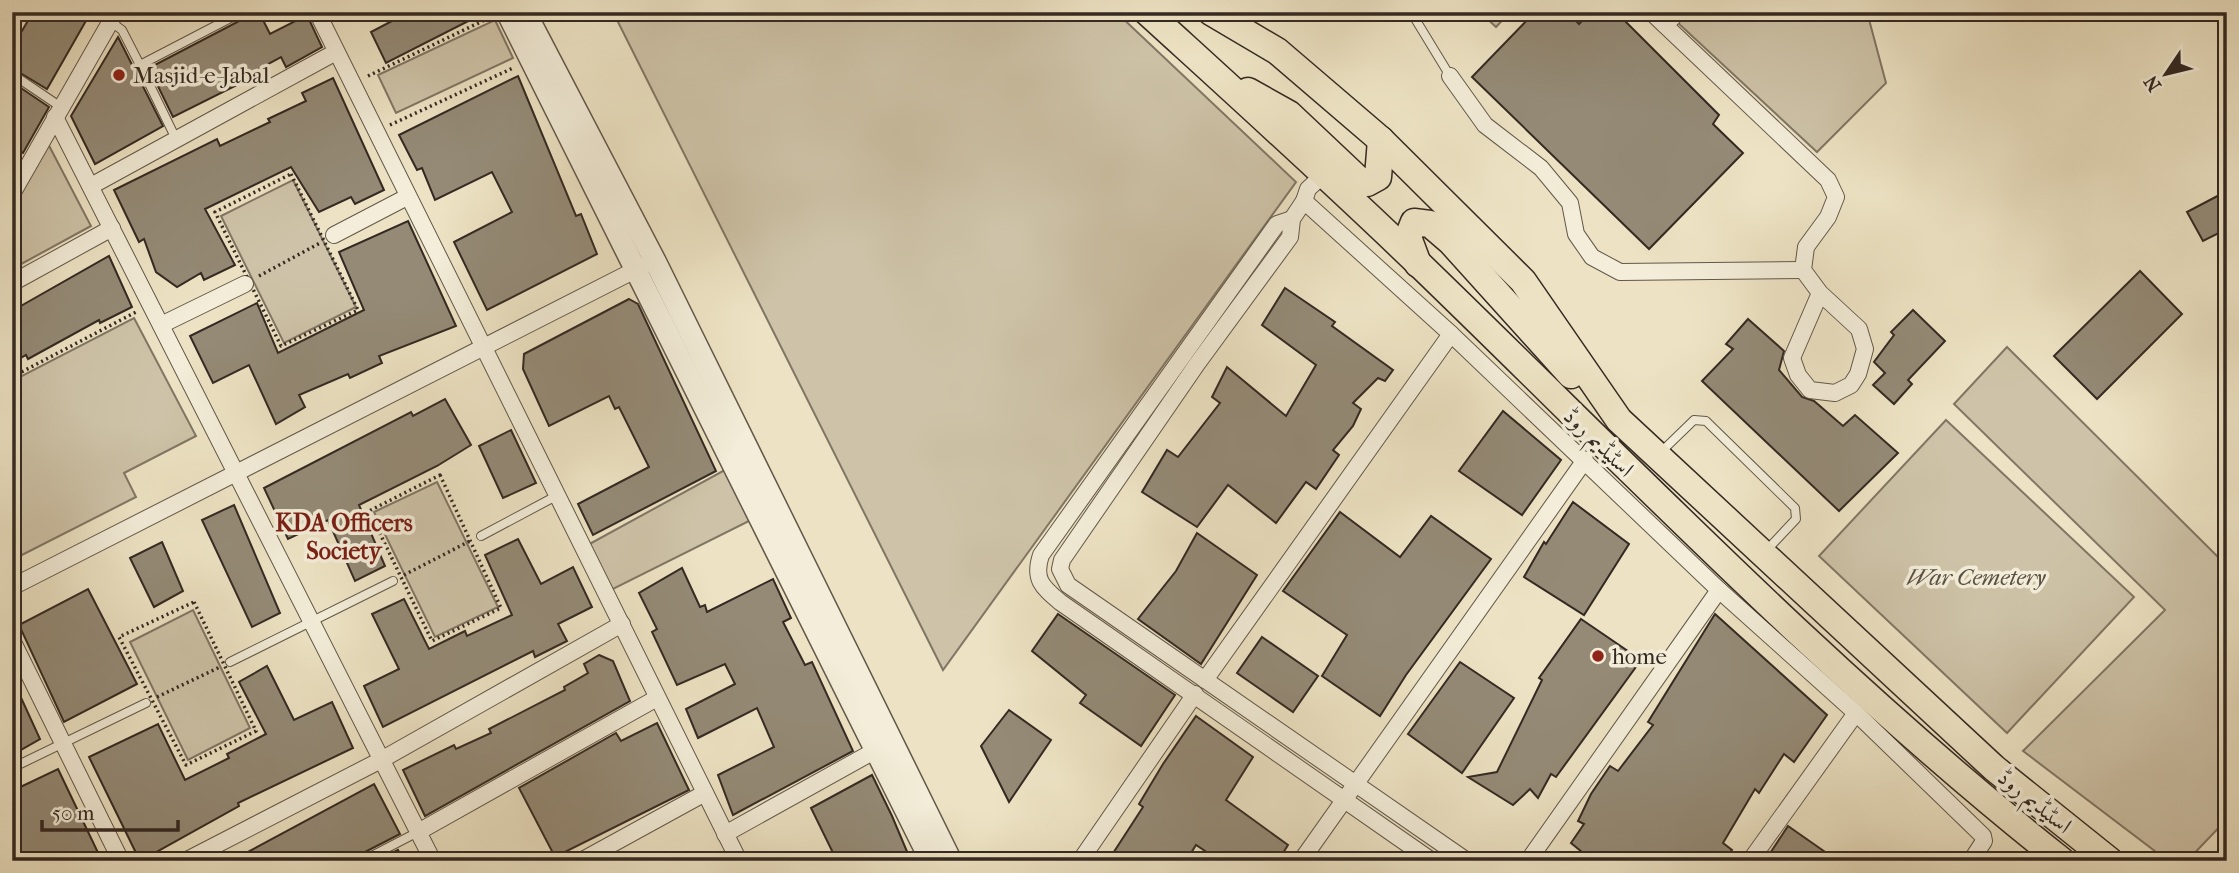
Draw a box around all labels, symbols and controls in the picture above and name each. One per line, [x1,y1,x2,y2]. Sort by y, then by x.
north arrow [2130,38,2200,108]
place label: Masjid-e-Jabal [133,62,270,89]
marker: Masjid-e-Jabal [111,67,127,83]
text: N [2139,70,2166,95]
street label: اسٹیڈیم روڈ [1554,402,1639,487]
district label: KDA Officers Society [275,509,413,565]
park label: War Cemetery [1907,564,2046,591]
place label: home [1612,643,1667,670]
marker: home [1590,648,1606,664]
street label: اسٹیڈیم روڈ [1988,763,2077,844]
scale bar [42,789,178,833]
text: 50 m [52,801,95,825]

